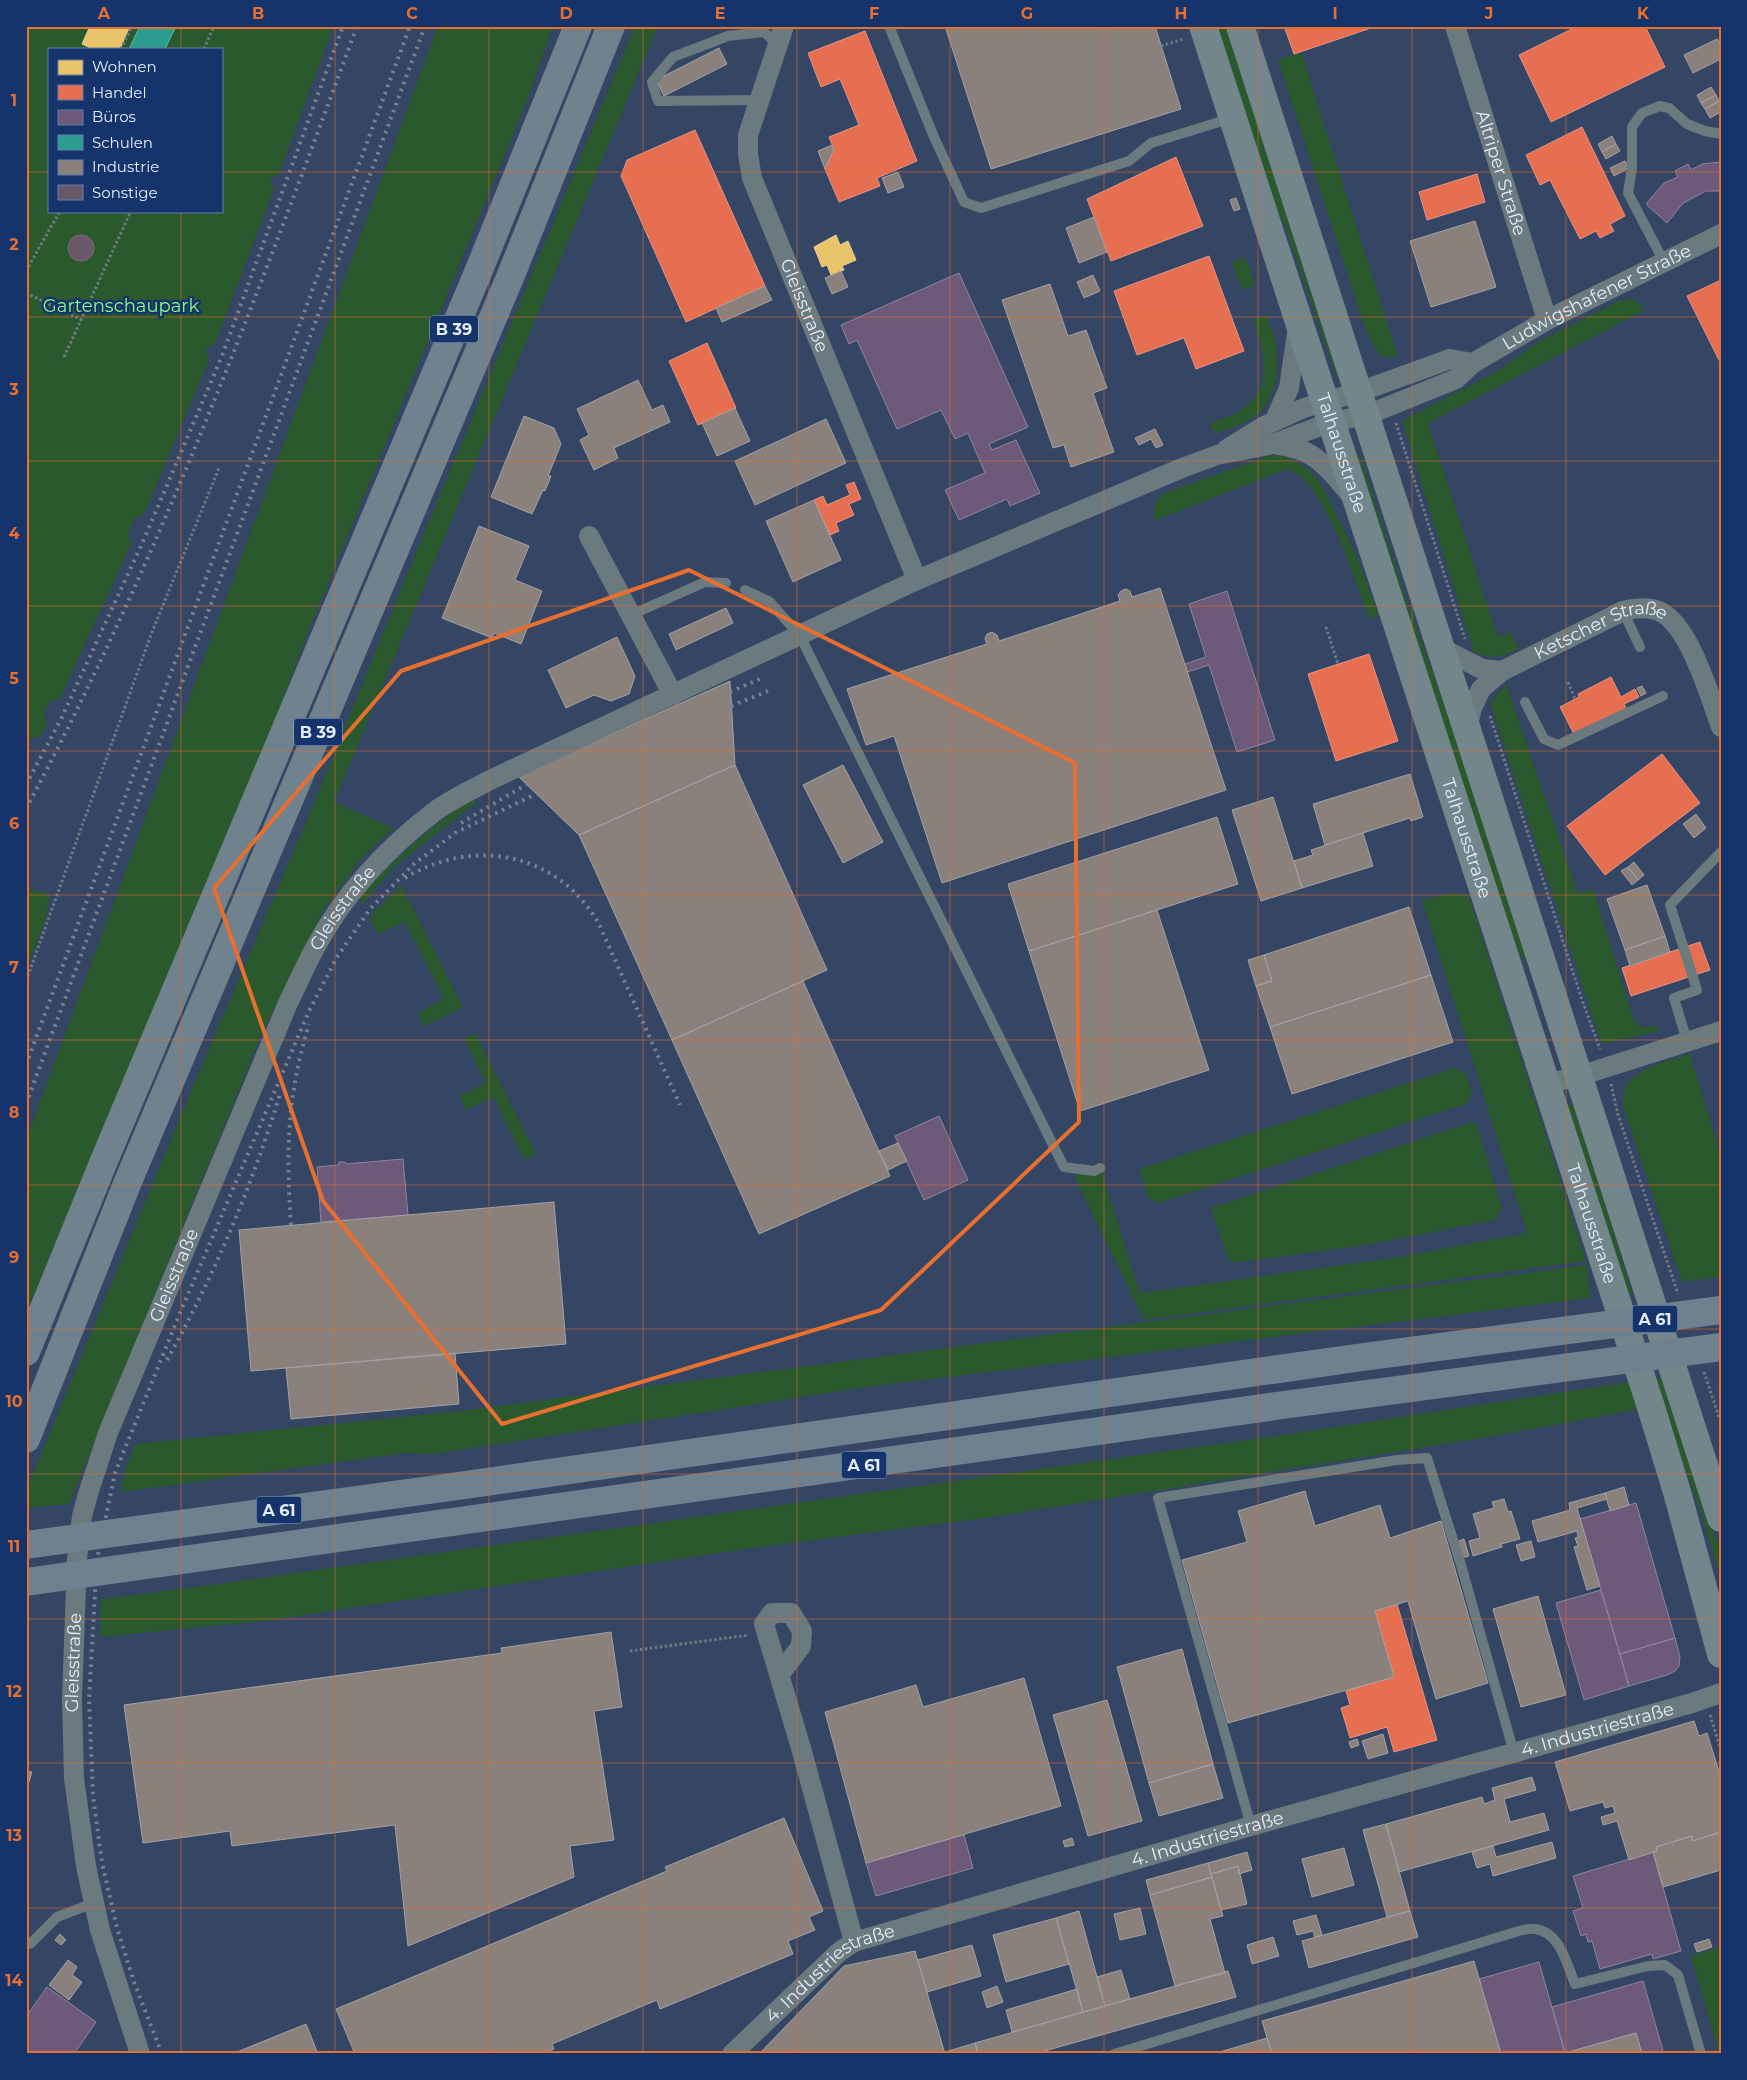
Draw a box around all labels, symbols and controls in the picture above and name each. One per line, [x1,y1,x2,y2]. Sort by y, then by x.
text: A [97,4,111,23]
text: B [252,4,264,23]
text: C [406,4,418,23]
text: D [559,4,573,23]
text: E [715,4,725,23]
text: F [869,4,879,23]
text: G [1021,4,1033,23]
text: H [1175,4,1187,23]
text: I [1332,4,1338,23]
text: J [1484,4,1493,23]
text: K [1637,4,1650,23]
legend [48,48,222,212]
text: Wohnen [92,57,157,76]
text: Handel [92,83,146,102]
text: 1 [11,91,17,110]
text: Büros [92,107,136,126]
street label: Altriper Straße [1471,108,1531,239]
text: Schulen [92,133,153,152]
text: Industrie [92,157,159,176]
text: Sonstige [92,183,158,202]
text: 2 [9,235,19,254]
street label: Ludwigshafener Straße [1498,239,1695,355]
street label: Gleisstraße [775,255,833,356]
park label: Gartenschaupark [43,295,199,317]
road number: B 39 [430,316,478,342]
text: 3 [8,380,19,399]
street label: Talhausstraße [1312,390,1371,516]
text: 4 [8,524,20,543]
street label: Ketscher Straße [1531,597,1672,664]
text: 5 [9,669,19,688]
road number: B 39 [294,719,342,746]
street label: Talhausstraße [1437,775,1496,901]
text: 6 [9,814,19,833]
street label: Gleisstraße [305,861,380,954]
text: 7 [9,958,19,977]
text: 8 [9,1103,19,1122]
street label: Talhausstraße [1562,1161,1621,1287]
street label: Gleisstraße [145,1225,203,1325]
text: 9 [9,1248,19,1267]
road number: A 61 [1632,1306,1678,1332]
text: 10 [5,1392,23,1411]
road number: A 61 [842,1452,886,1478]
road number: A 61 [256,1496,302,1524]
text: 11 [8,1537,20,1556]
street label: Gleisstraße [61,1612,86,1713]
text: 12 [6,1682,22,1701]
street label: 4. Industriestraße [1518,1698,1676,1761]
street label: 4. Industriestraße [1129,1806,1286,1871]
text: 13 [6,1826,22,1845]
street label: 4. Industriestraße [761,1920,898,2027]
text: 14 [5,1971,23,1990]

